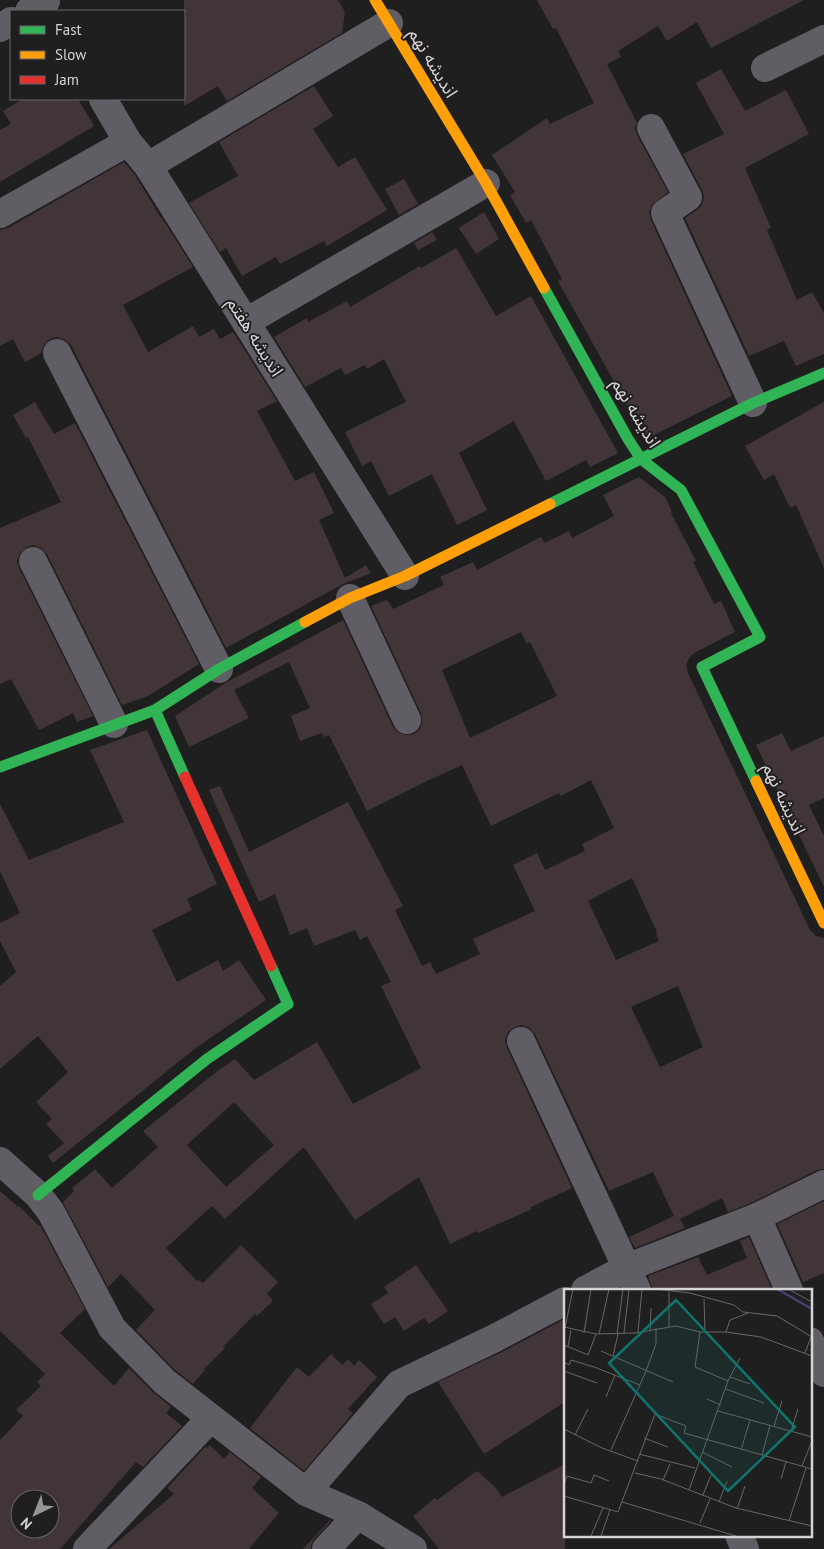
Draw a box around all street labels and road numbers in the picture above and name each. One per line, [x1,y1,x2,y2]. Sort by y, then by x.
street label: اندیشه نهم [402,24,463,103]
street label: اندیشه هفتم [220,293,289,382]
street label: اندیشه نهم [605,374,666,453]
street label: اندیشه نهم [756,759,811,839]

